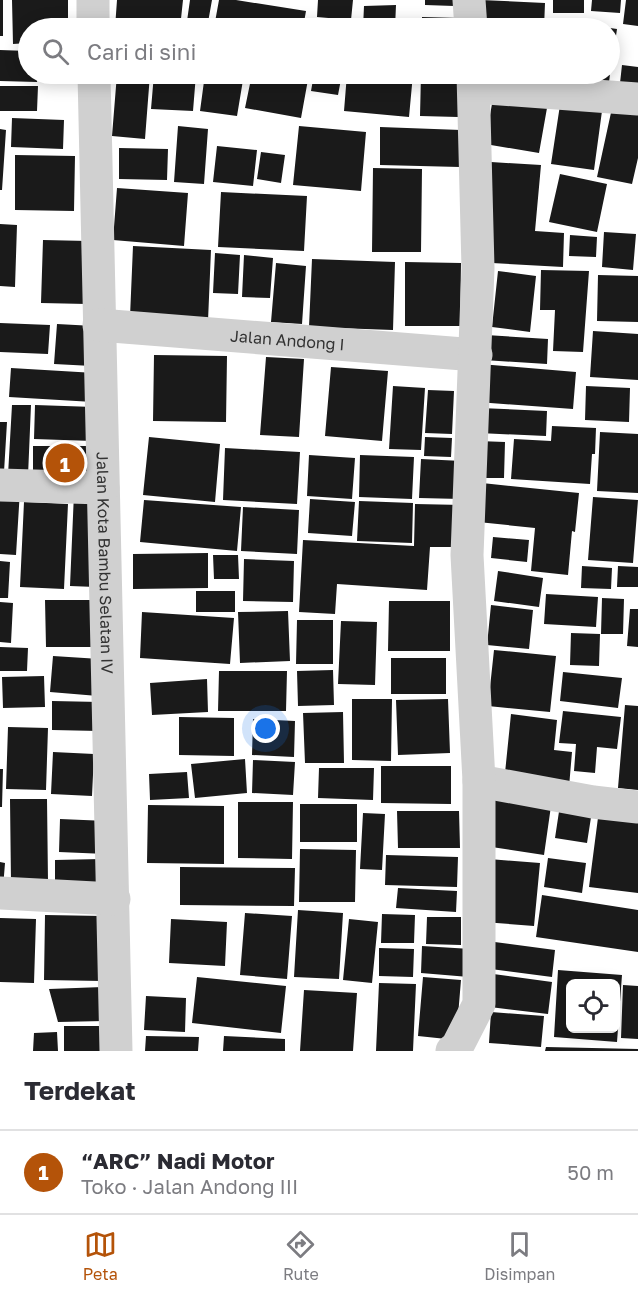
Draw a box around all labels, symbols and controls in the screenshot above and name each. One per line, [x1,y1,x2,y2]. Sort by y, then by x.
search box [18,18,620,84]
icon: search [39,35,72,68]
text: Cari di sini [87,38,196,65]
street label: Jalan Andong I [229,325,345,355]
pin: 1 [46,440,84,486]
street label: Jalan Kota Bambu Selatan IV [93,452,118,674]
your location [251,714,280,743]
map controls [566,979,620,1033]
button: locate [566,979,620,1033]
text: Terdekat [24,1075,136,1106]
text: “ARC” Nadi Motor [81,1147,275,1174]
text: 1 [38,1160,49,1184]
text: 50 m [567,1160,614,1184]
text: Toko · Jalan Andong III [81,1174,298,1198]
tab: Peta [83,1228,118,1284]
tab: Rute [283,1228,319,1284]
tab: Disimpan [484,1228,555,1284]

